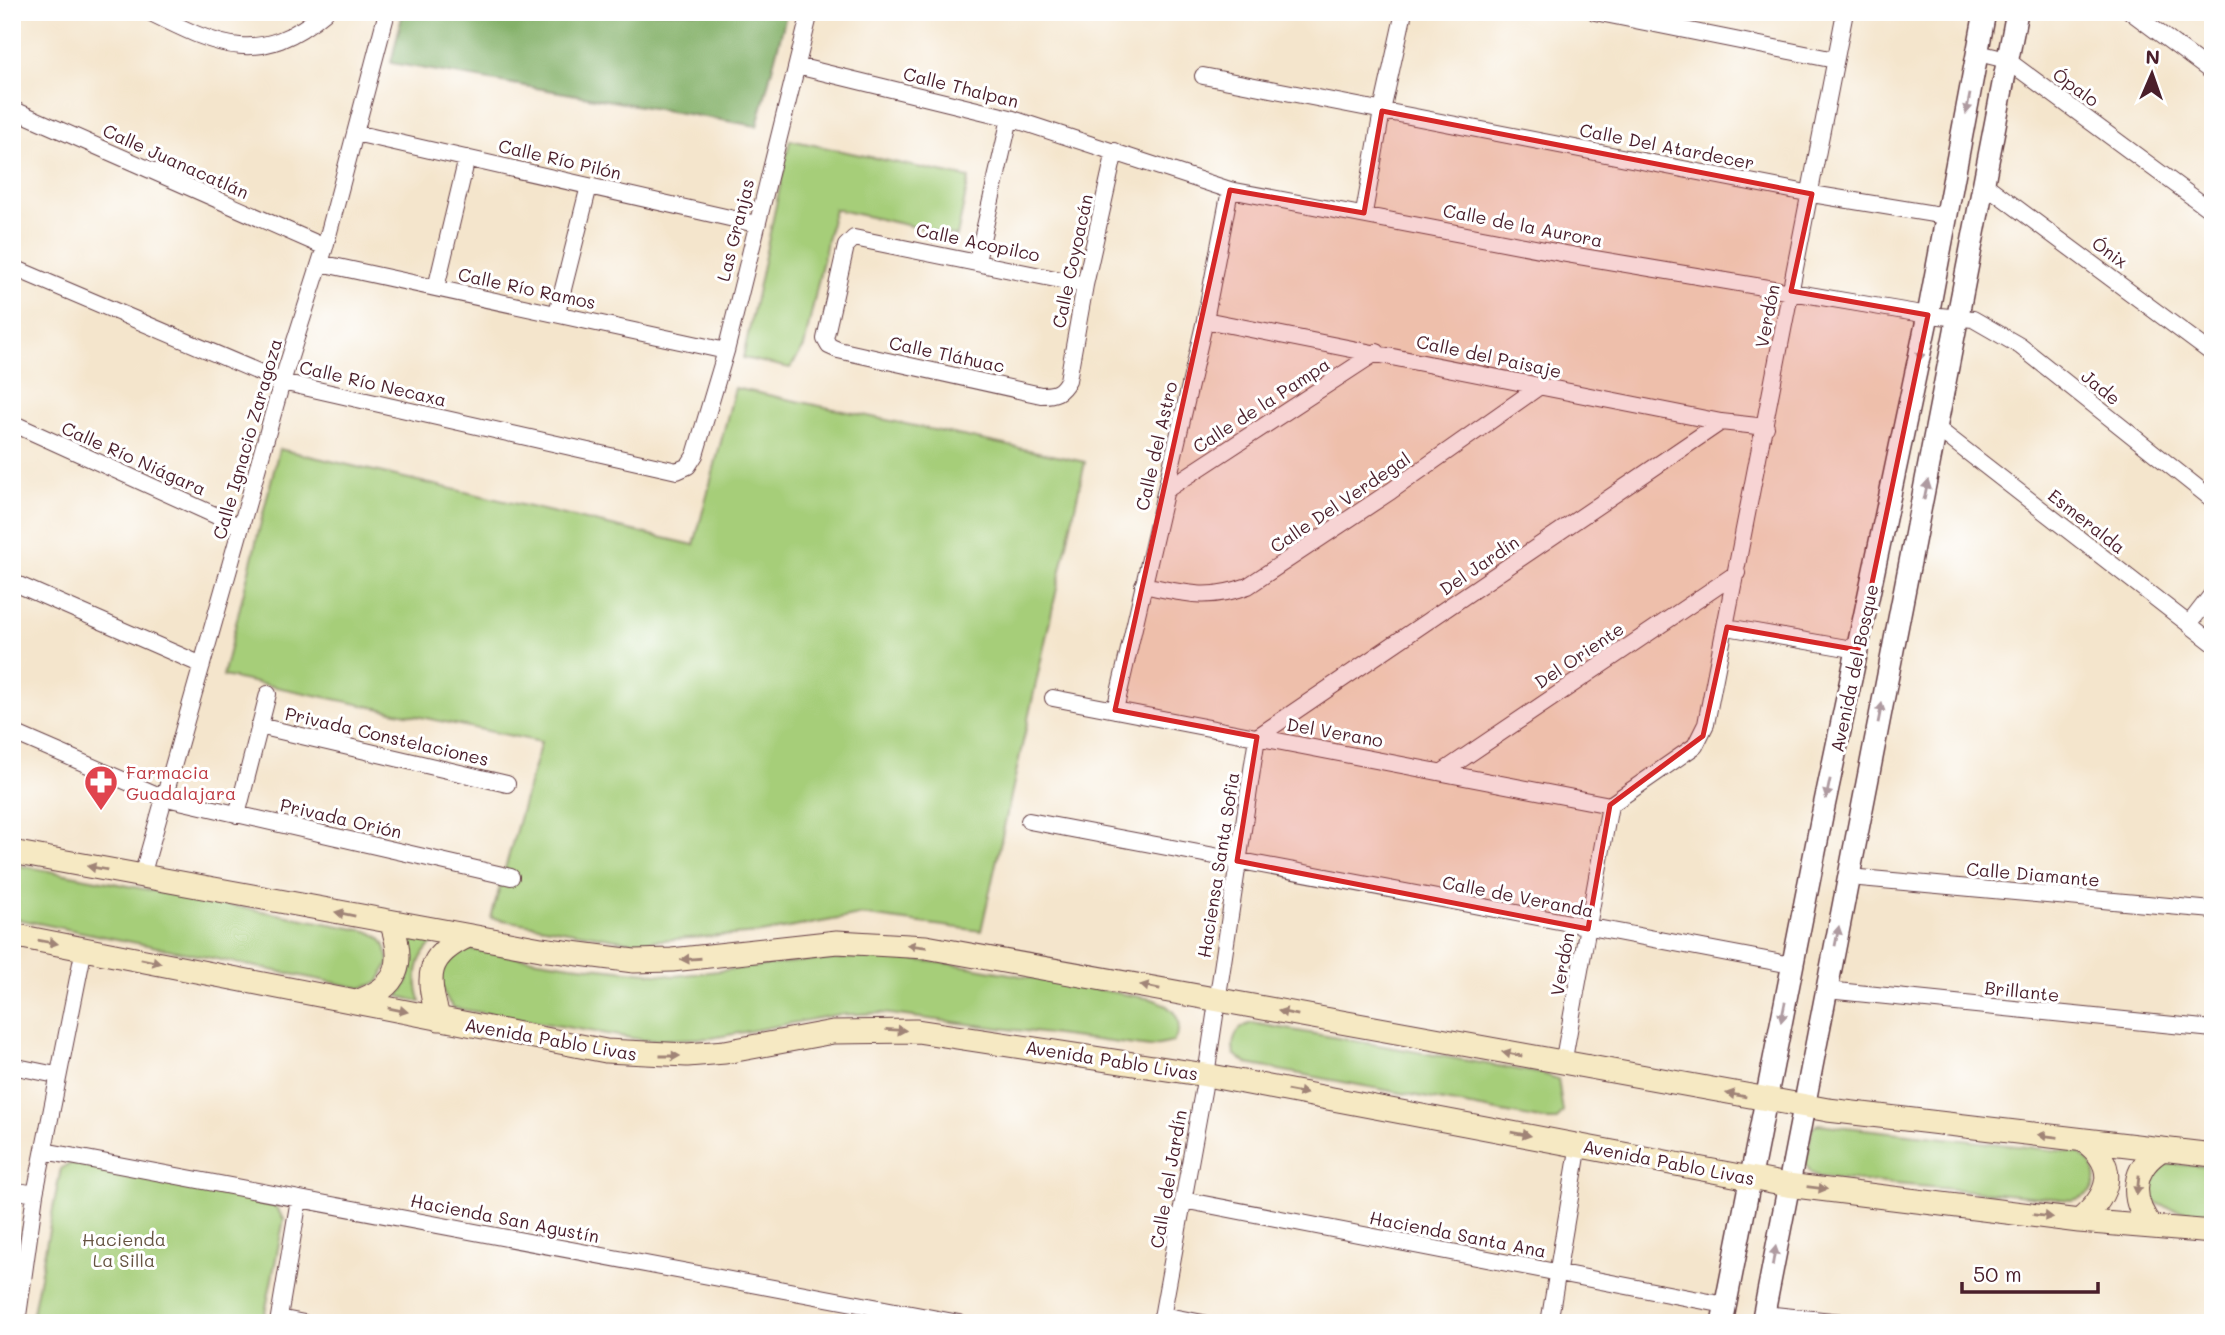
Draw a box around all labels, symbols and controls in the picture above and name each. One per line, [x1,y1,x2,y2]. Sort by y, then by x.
north arrow [2116,38,2186,108]
text: N [2145,44,2160,69]
street label: Calle Thalpan [901,61,1021,113]
street label: Ópalo [2048,62,2104,112]
one-way arrow [1963,93,1974,115]
street label: Calle Del Atardecer [1577,117,1757,175]
street label: Calle Juanacatlán [99,118,253,204]
street label: Calle Río Pilón [496,133,624,185]
street label: Las Granjas [711,176,759,284]
street label: Calle Coyoacán [1046,192,1098,330]
street label: Calle de la Aurora [1441,198,1605,252]
street label: Calle Acopilco [914,217,1042,267]
street label: Ónix [2087,231,2133,273]
street label: Calle Río Ramos [456,262,598,314]
street label: Verdón [1749,282,1785,350]
street label: Calle del Paisaje [1414,329,1564,383]
street label: Calle Tláhuac [887,330,1007,378]
street label: Calle Ignacio Zaragoza [207,336,287,542]
one-way arrow [1915,340,1926,362]
street label: Calle de la Pampa [1188,352,1334,458]
street label: Calle Río Necaxa [297,354,449,412]
street label: Jade [2076,364,2126,410]
street label: Calle del Astro [1129,379,1183,513]
street label: Calle Río Niágara [58,415,210,501]
street label: Calle Del Verdegal [1265,446,1415,558]
one-way arrow [1920,479,1931,501]
street label: Esmeralda [2043,483,2131,559]
street label: Del Jardín [1435,530,1523,600]
street label: Avenida del Bosque [1824,582,1884,754]
street label: Del Oriente [1530,616,1628,694]
street label: Privada Constelaciones [283,701,491,771]
one-way arrow [1875,702,1886,724]
street label: Del Verano [1285,712,1385,752]
place label: Farmacia Guadalajara [126,760,236,805]
pharmacy icon: Farmacia Guadalajara [82,763,120,812]
street label: Haciensa Santa Sofia [1191,770,1245,960]
one-way arrow [1822,778,1833,800]
street label: Privada Orión [278,792,404,844]
street label: Calle Diamante [1965,856,2101,892]
one-way arrow [86,862,108,873]
street label: Calle de Veranda [1440,870,1596,922]
one-way arrow [334,908,356,919]
one-way arrow [1832,925,1843,947]
street label: Verdón [1545,930,1579,998]
one-way arrow [37,937,59,948]
one-way arrow [906,940,928,951]
one-way arrow [680,954,702,965]
one-way arrow [140,956,162,967]
street label: Brillante [1983,975,2061,1007]
one-way arrow [1139,981,1161,992]
one-way arrow [1777,1001,1788,1023]
one-way arrow [387,1005,409,1016]
one-way arrow [1277,1007,1299,1018]
street label: Avenida Pablo Livas [463,1012,639,1066]
one-way arrow [885,1025,907,1036]
street label: Avenida Pablo Livas [1024,1035,1200,1085]
one-way arrow [1501,1048,1523,1059]
one-way arrow [660,1050,682,1062]
one-way arrow [1286,1087,1308,1098]
one-way arrow [1725,1089,1747,1100]
street label: Calle del Jardín [1144,1108,1192,1250]
one-way arrow [1510,1128,1532,1139]
one-way arrow [2036,1130,2058,1141]
street label: Avenida Pablo Livas [1581,1134,1757,1190]
one-way arrow [2132,1174,2143,1196]
one-way arrow [1806,1183,1828,1194]
street label: Hacienda San Agustín [409,1188,601,1248]
street label: Hacienda Santa Ana [1368,1205,1548,1263]
one-way arrow [2032,1211,2054,1222]
park label: Hacienda La Silla [82,1227,166,1272]
one-way arrow [1769,1245,1780,1267]
scale bar [1962,1251,2099,1295]
text: 50 m [1973,1260,2022,1287]

